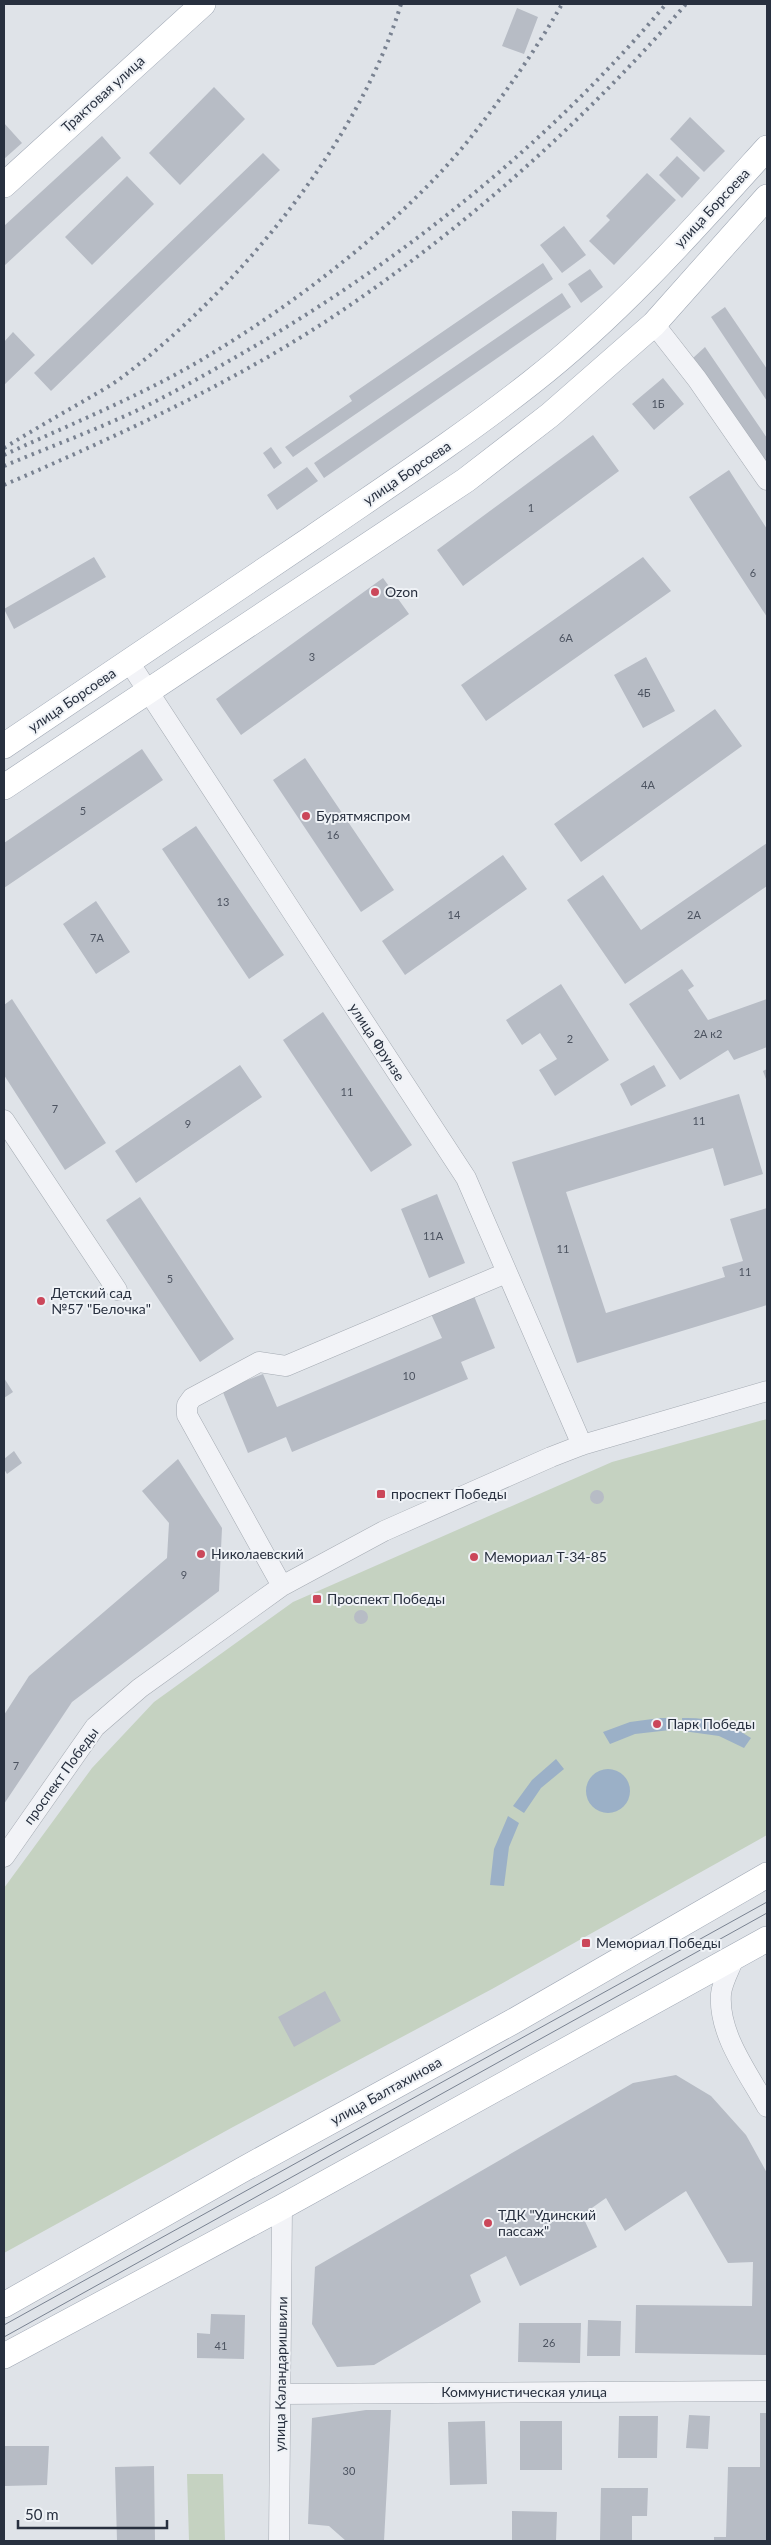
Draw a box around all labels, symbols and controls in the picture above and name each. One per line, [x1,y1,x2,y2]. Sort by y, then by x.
street label: Трактовая улица [58,52,148,135]
street label: улица Борсоева [671,165,753,251]
house number: 1Б [651,397,665,410]
street label: улица Борсоева [360,437,454,508]
house number: 1 [528,501,534,514]
house number: 6 [750,566,756,579]
place label: Ozon [385,583,418,600]
marker: Ozon [369,586,381,598]
house number: 6А [559,631,573,644]
house number: 3 [309,650,315,663]
street label: улица Борсоева [25,664,119,735]
house number: 4Б [637,686,651,699]
house number: 4А [641,778,655,791]
house number: 5 [80,804,86,817]
place label: Бурятмяспром [316,807,410,824]
marker: Бурятмяспром [300,810,312,822]
house number: 16 [327,828,339,841]
house number: 13 [217,895,229,908]
house number: 14 [448,908,461,921]
house number: 2А [687,908,701,921]
house number: 7А [90,931,104,944]
street label: улица Фрунзе [346,1000,409,1084]
house number: 2А к2 [694,1027,722,1040]
house number: 2 [567,1032,573,1045]
house number: 11 [341,1085,353,1098]
house number: 7 [52,1102,58,1115]
house number: 11 [693,1114,705,1127]
house number: 9 [185,1117,191,1130]
house number: 11А [423,1229,444,1242]
house number: 11 [557,1242,569,1255]
house number: 11 [739,1265,751,1278]
house number: 5 [167,1272,173,1285]
place label: Детский сад №57 "Белочка" [51,1284,151,1317]
marker: Детский сад №57 "Белочка" [35,1295,47,1307]
house number: 10 [403,1369,416,1382]
place label: проспект Победы [391,1485,507,1502]
marker: проспект Победы [375,1488,387,1500]
place label: Николаевский [211,1545,304,1562]
marker: Николаевский [195,1548,207,1560]
place label: Мемориал Т-34-85 [484,1548,607,1565]
marker: Мемориал Т-34-85 [468,1551,480,1563]
house number: 9 [181,1568,187,1581]
place label: Проспект Победы [327,1590,445,1607]
marker: Проспект Победы [311,1593,323,1605]
place label: Парк Победы [667,1715,755,1732]
marker: Парк Победы [651,1718,663,1730]
street label: проспект Победы [20,1724,102,1828]
house number: 7 [13,1759,19,1772]
place label: Мемориал Победы [596,1934,721,1951]
marker: Мемориал Победы [580,1937,592,1949]
street label: улица Балтахинова [327,2053,444,2128]
place label: ТДК "Удинский пассаж" [498,2206,596,2239]
marker: ТДК "Удинский пассаж" [482,2217,494,2229]
street label: улица Каландаришвили [271,2296,290,2452]
house number: 26 [543,2336,555,2349]
house number: 41 [215,2339,227,2352]
street label: Коммунистическая улица [441,2383,607,2400]
house number: 30 [343,2464,356,2477]
scale bar [18,2498,166,2530]
text: 50 m [25,2505,59,2523]

